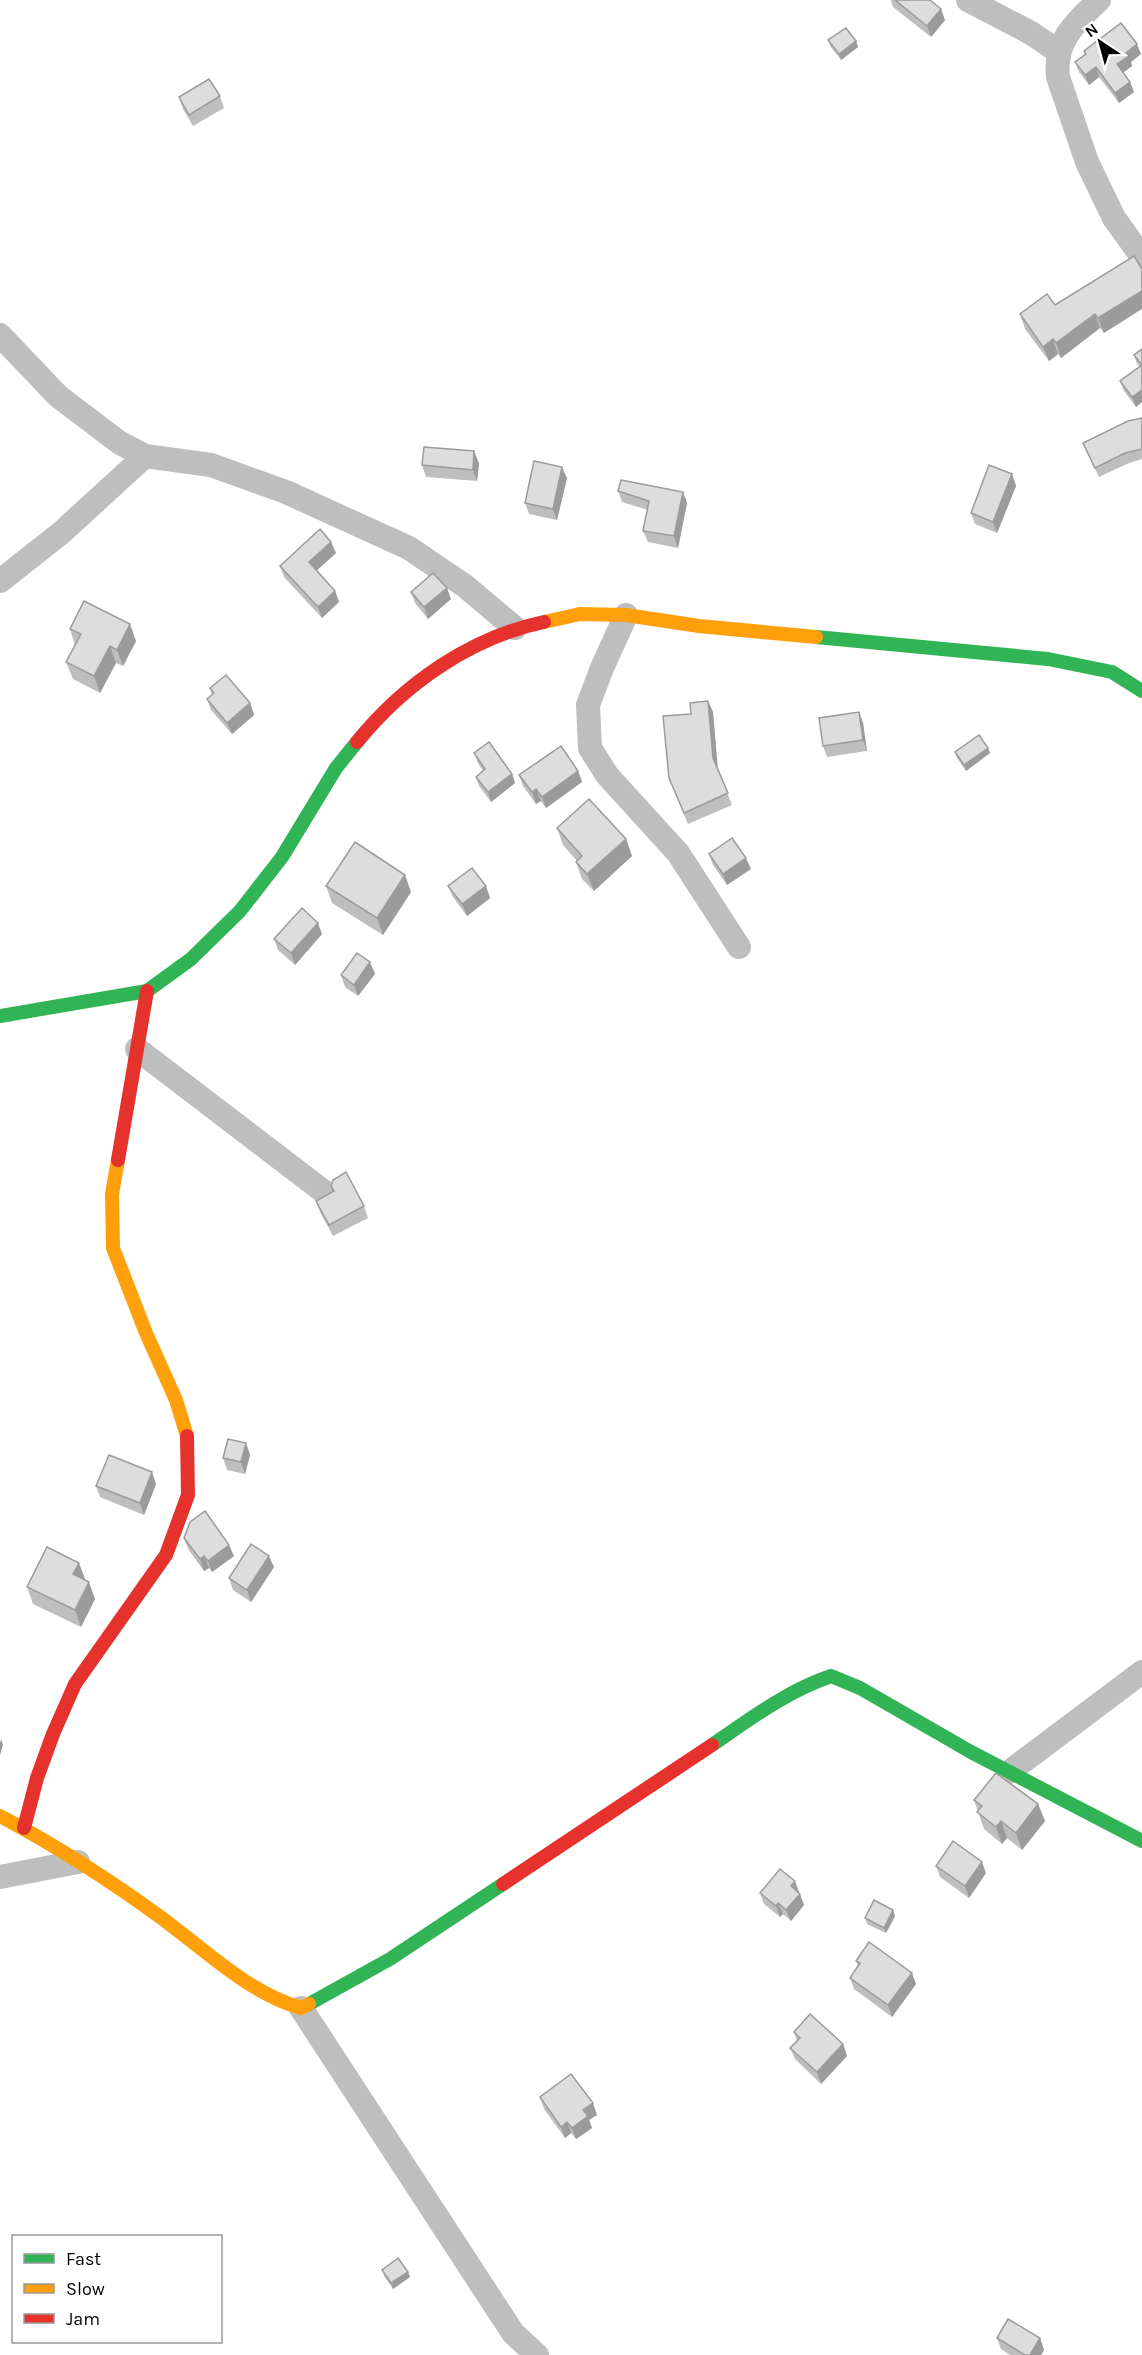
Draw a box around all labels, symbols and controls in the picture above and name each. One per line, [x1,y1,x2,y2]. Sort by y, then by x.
north arrow [1070,12,1130,72]
text: N [1081,19,1102,41]
legend [12,2235,222,2343]
text: Fast [66,2248,101,2270]
text: Slow [66,2278,105,2300]
text: Jam [66,2308,100,2330]

